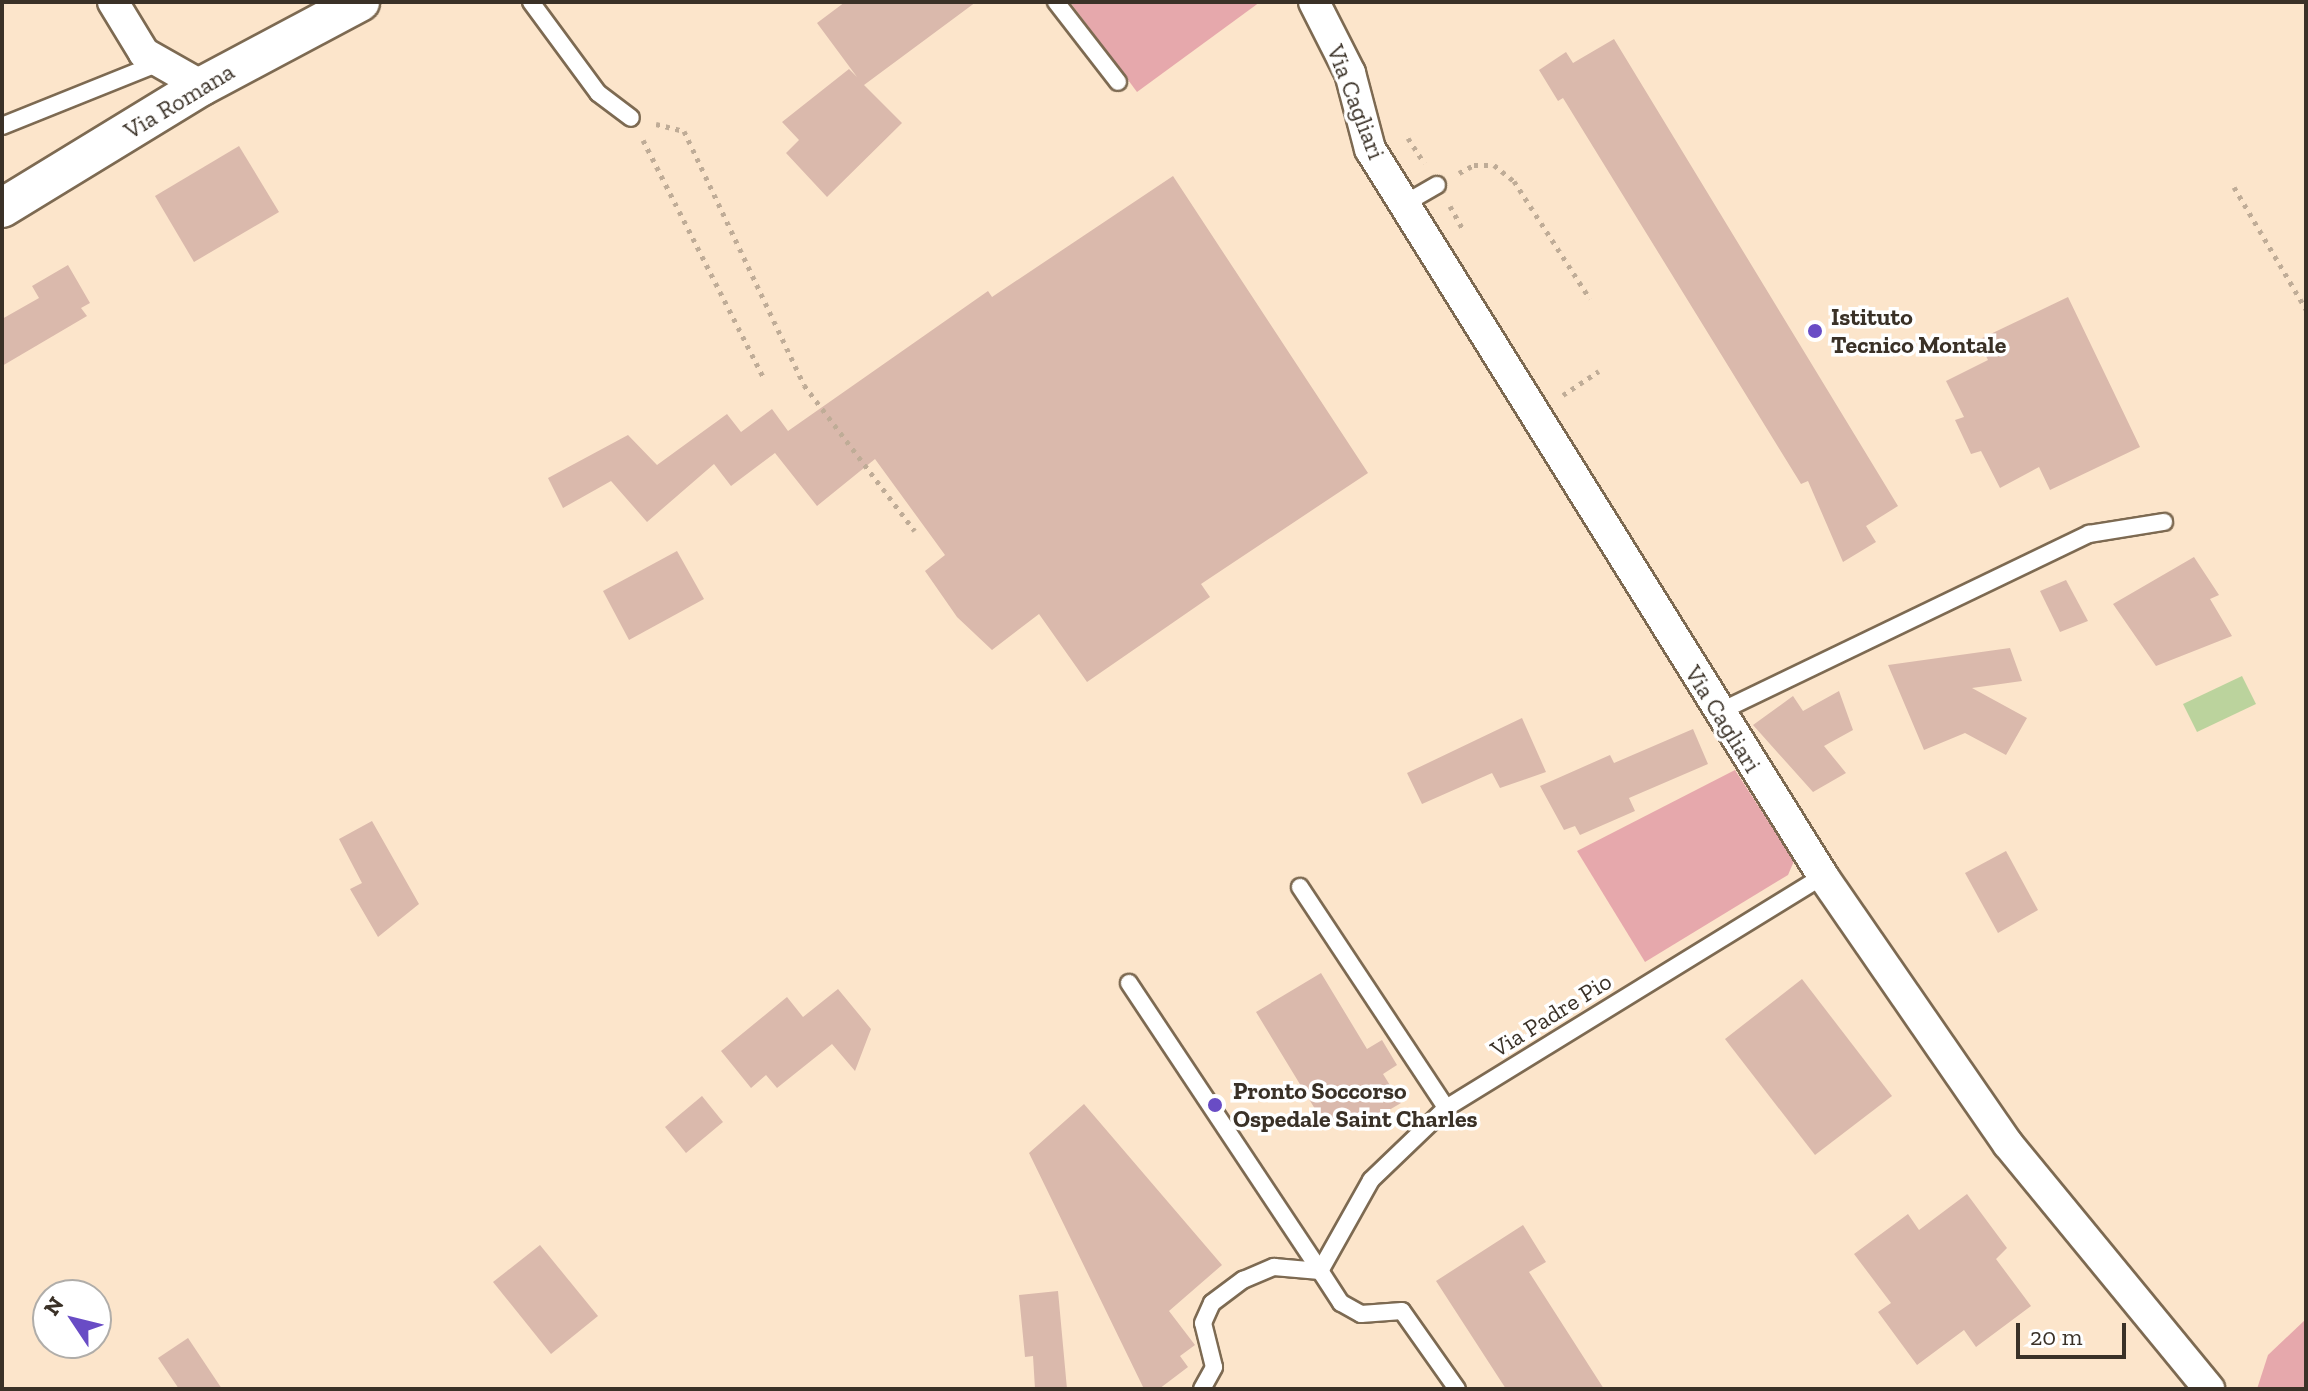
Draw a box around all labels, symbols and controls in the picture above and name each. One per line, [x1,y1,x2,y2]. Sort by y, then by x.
street label: Via Cagliari [1321,41,1391,163]
street label: Via Romana [119,57,239,145]
place label: Istituto Tecnico Montale [1831,303,2006,359]
marker: Istituto Tecnico Montale [1806,322,1824,340]
street label: Via Cagliari [1679,660,1767,778]
street label: Via Padre Pio [1485,967,1617,1063]
place label: Pronto Soccorso Ospedale Saint Charles [1233,1077,1478,1133]
marker: Pronto Soccorso Ospedale Saint Charles [1204,1094,1226,1116]
north arrow [32,1279,112,1359]
text: N [38,1292,69,1321]
scale bar [2020,1307,2130,1357]
text: 20 m [2030,1322,2082,1351]

